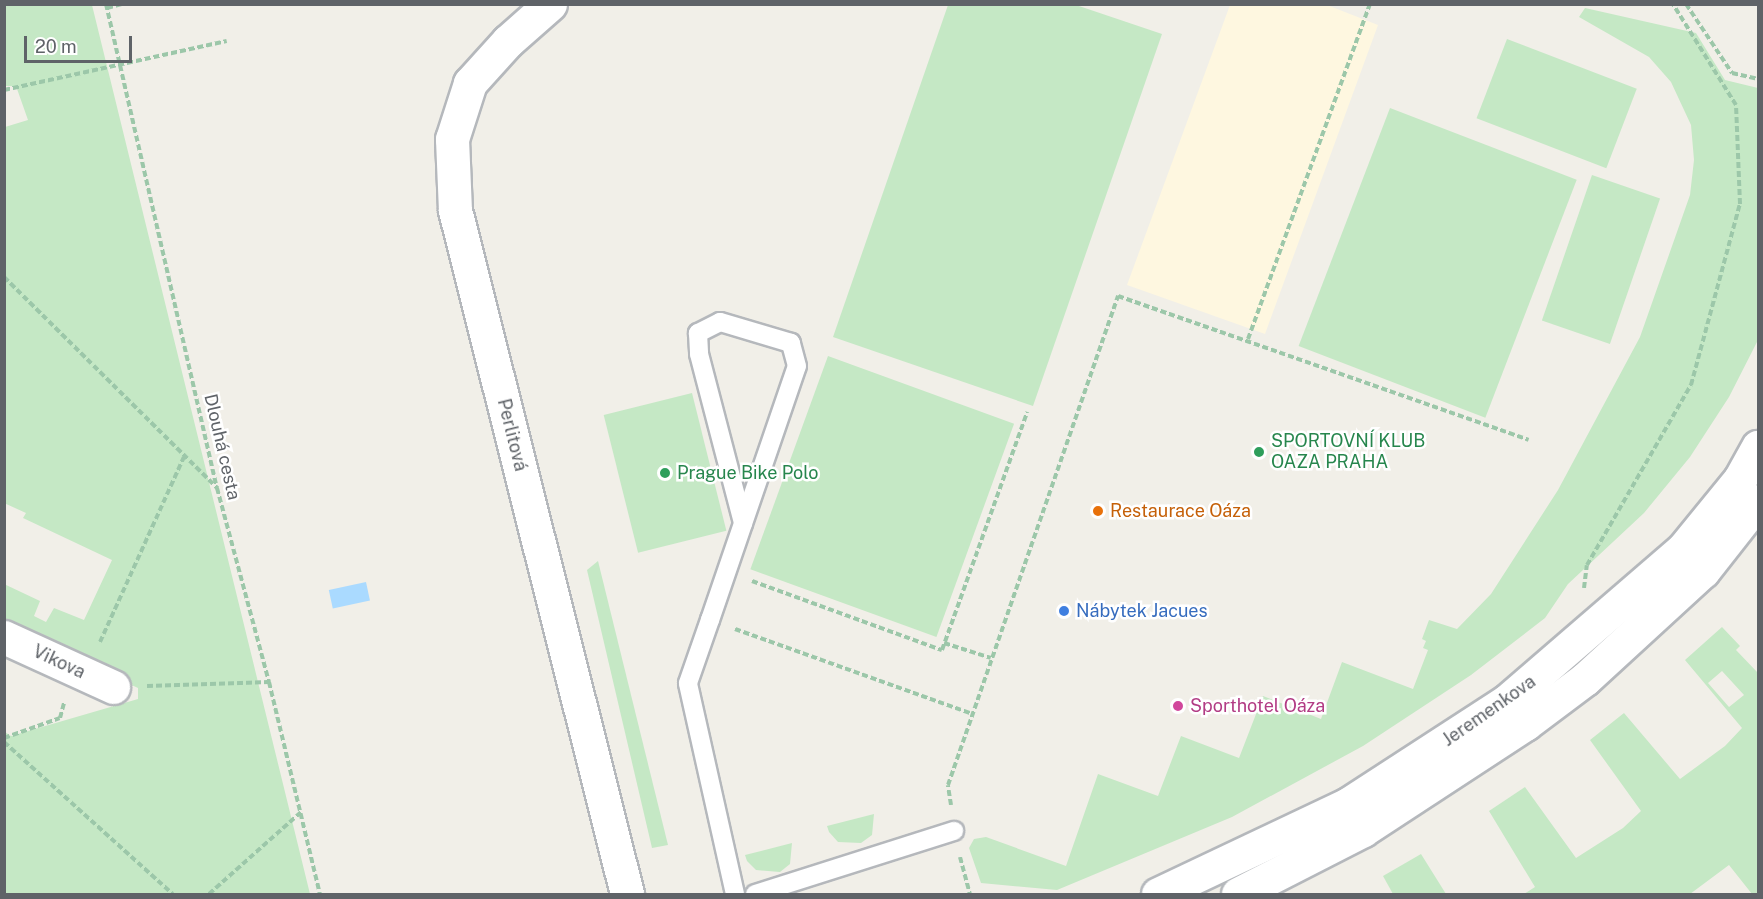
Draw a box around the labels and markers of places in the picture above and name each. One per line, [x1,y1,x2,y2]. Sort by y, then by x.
place label: SPORTOVNÍ KLUB OAZA PRAHA [1271,431,1425,474]
marker: SPORTOVNÍ KLUB OAZA PRAHA [1252,445,1266,459]
place label: Prague Bike Polo [677,462,819,484]
marker: Prague Bike Polo [658,466,672,480]
place label: Restaurace Oáza [1110,500,1251,522]
marker: Restaurace Oáza [1091,504,1105,518]
place label: Nábytek Jacues [1076,600,1208,622]
marker: Nábytek Jacues [1057,604,1071,618]
place label: Sporthotel Oáza [1190,695,1325,717]
marker: Sporthotel Oáza [1171,699,1185,713]

